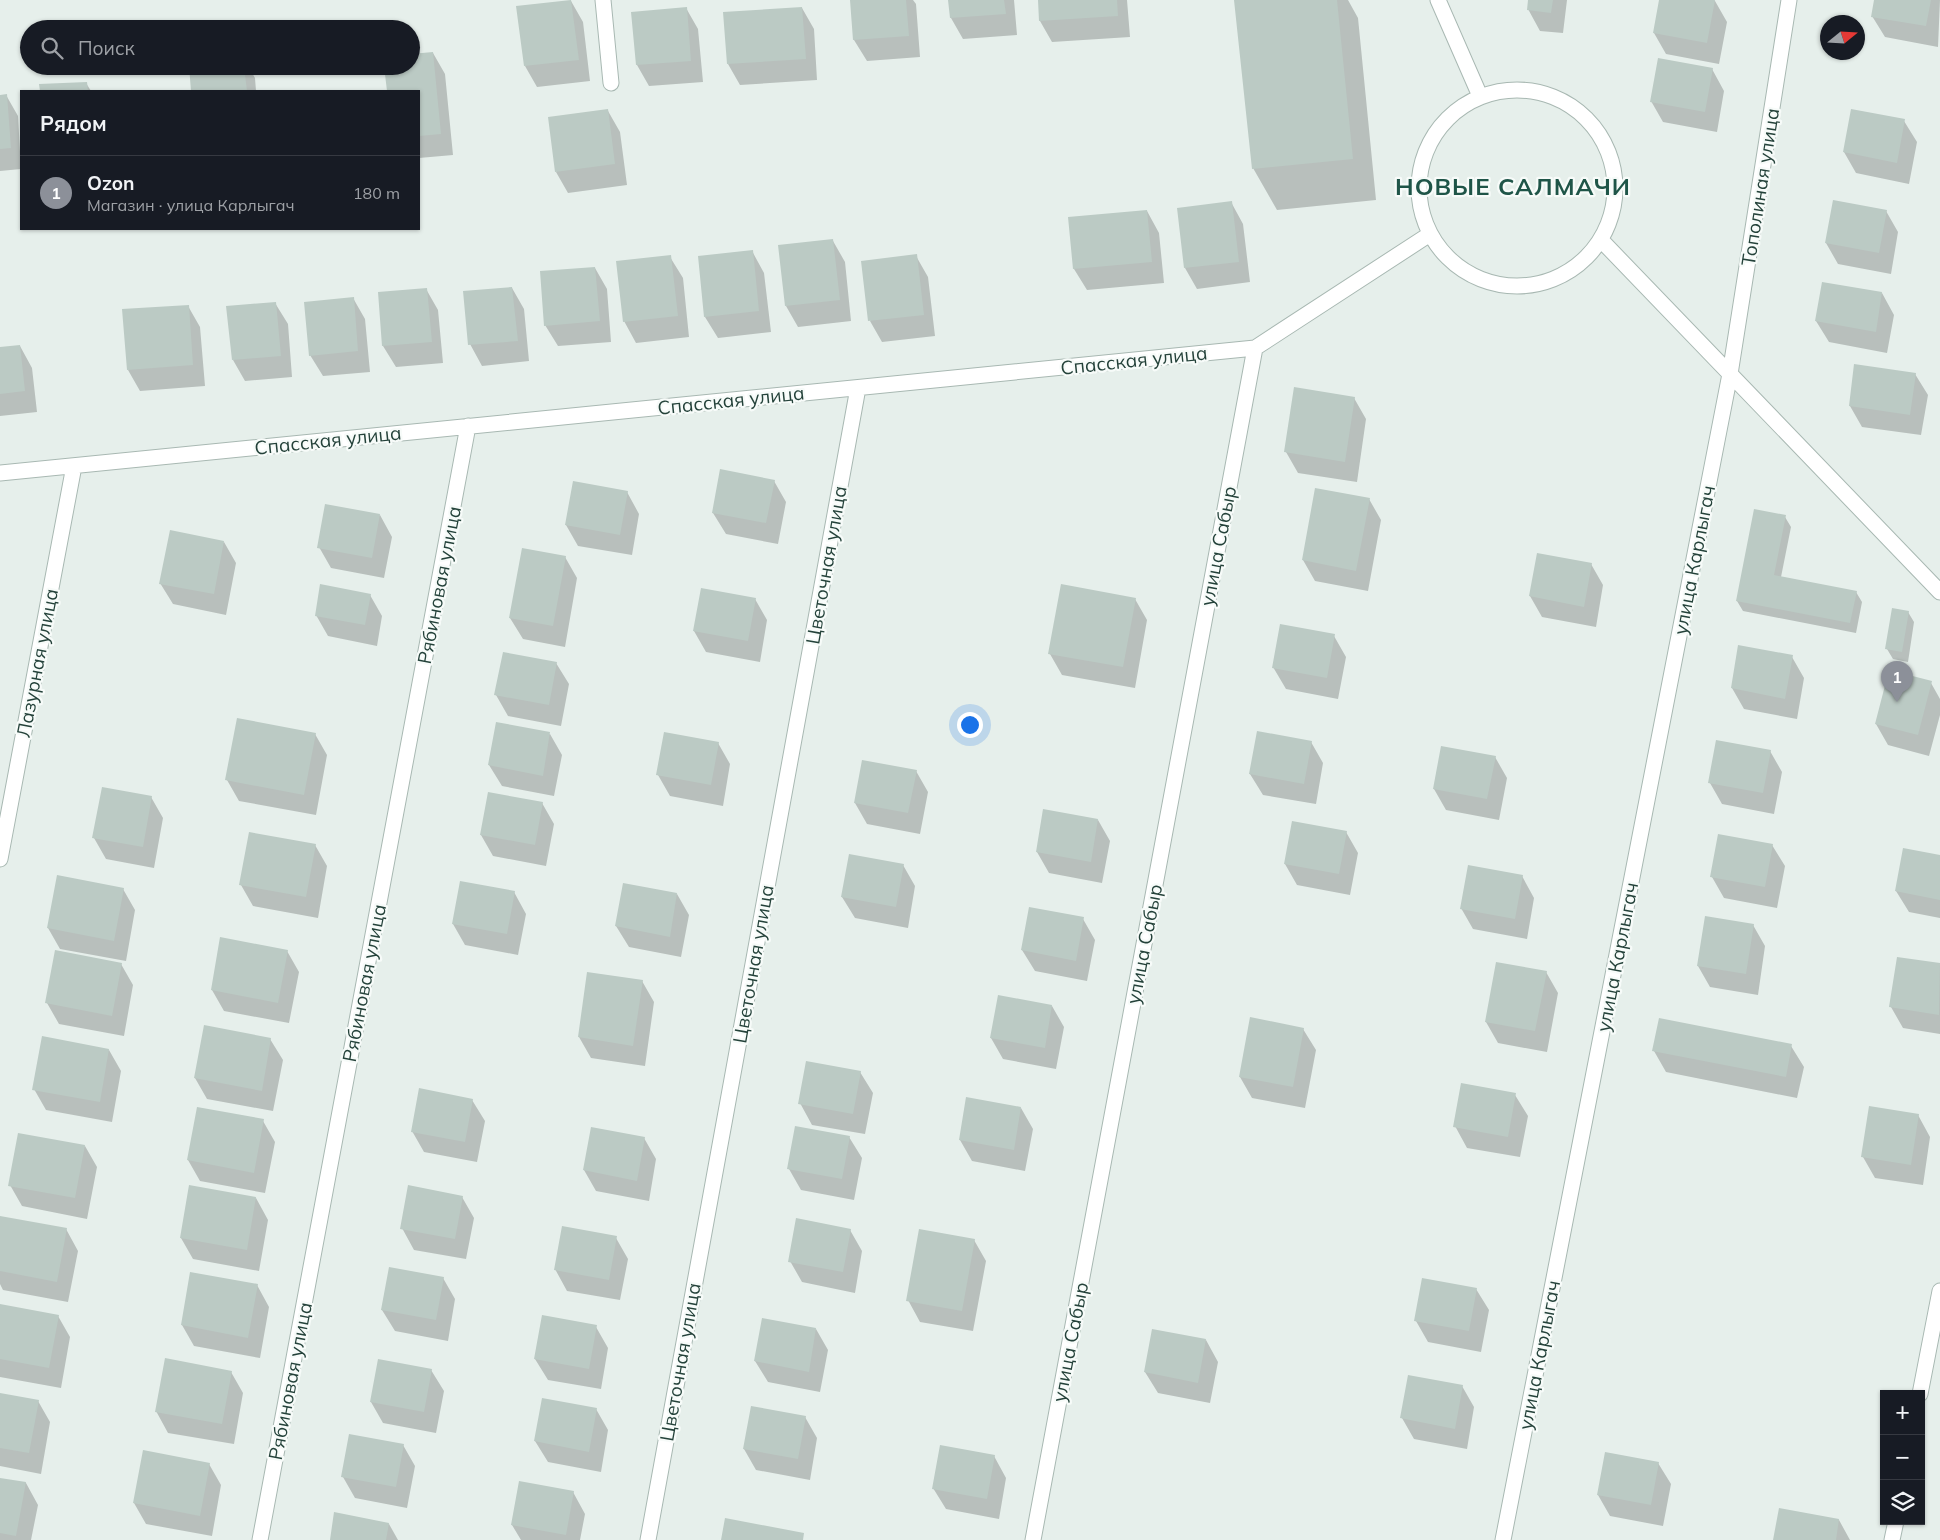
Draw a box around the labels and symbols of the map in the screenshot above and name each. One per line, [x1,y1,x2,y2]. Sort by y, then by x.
north arrow [1820,15,1865,60]
street label: Тополиная улица [1736,106,1784,268]
district label: НОВЫЕ САЛМАЧИ [1395,171,1631,201]
street label: Спасская улица [1059,340,1209,380]
street label: Спасская улица [656,380,806,420]
street label: Спасская улица [253,420,403,460]
street label: улица Карлыгач [1668,483,1720,637]
street label: Цветочная улица [800,484,852,646]
street label: улица Сабыр [1195,484,1241,608]
street label: Рябиновая улица [412,504,466,666]
street label: Лазурная улица [11,586,63,740]
pin: 1 [1881,661,1913,702]
your location [957,712,983,738]
street label: улица Карлыгач [1591,880,1643,1034]
street label: улица Сабыр [1121,882,1167,1006]
street label: Цветочная улица [727,883,779,1045]
street label: Рябиновая улица [337,902,391,1064]
street label: улица Карлыгач [1513,1278,1565,1432]
street label: улица Сабыр [1047,1280,1093,1404]
street label: Цветочная улица [654,1281,706,1443]
street label: Рябиновая улица [263,1300,317,1462]

